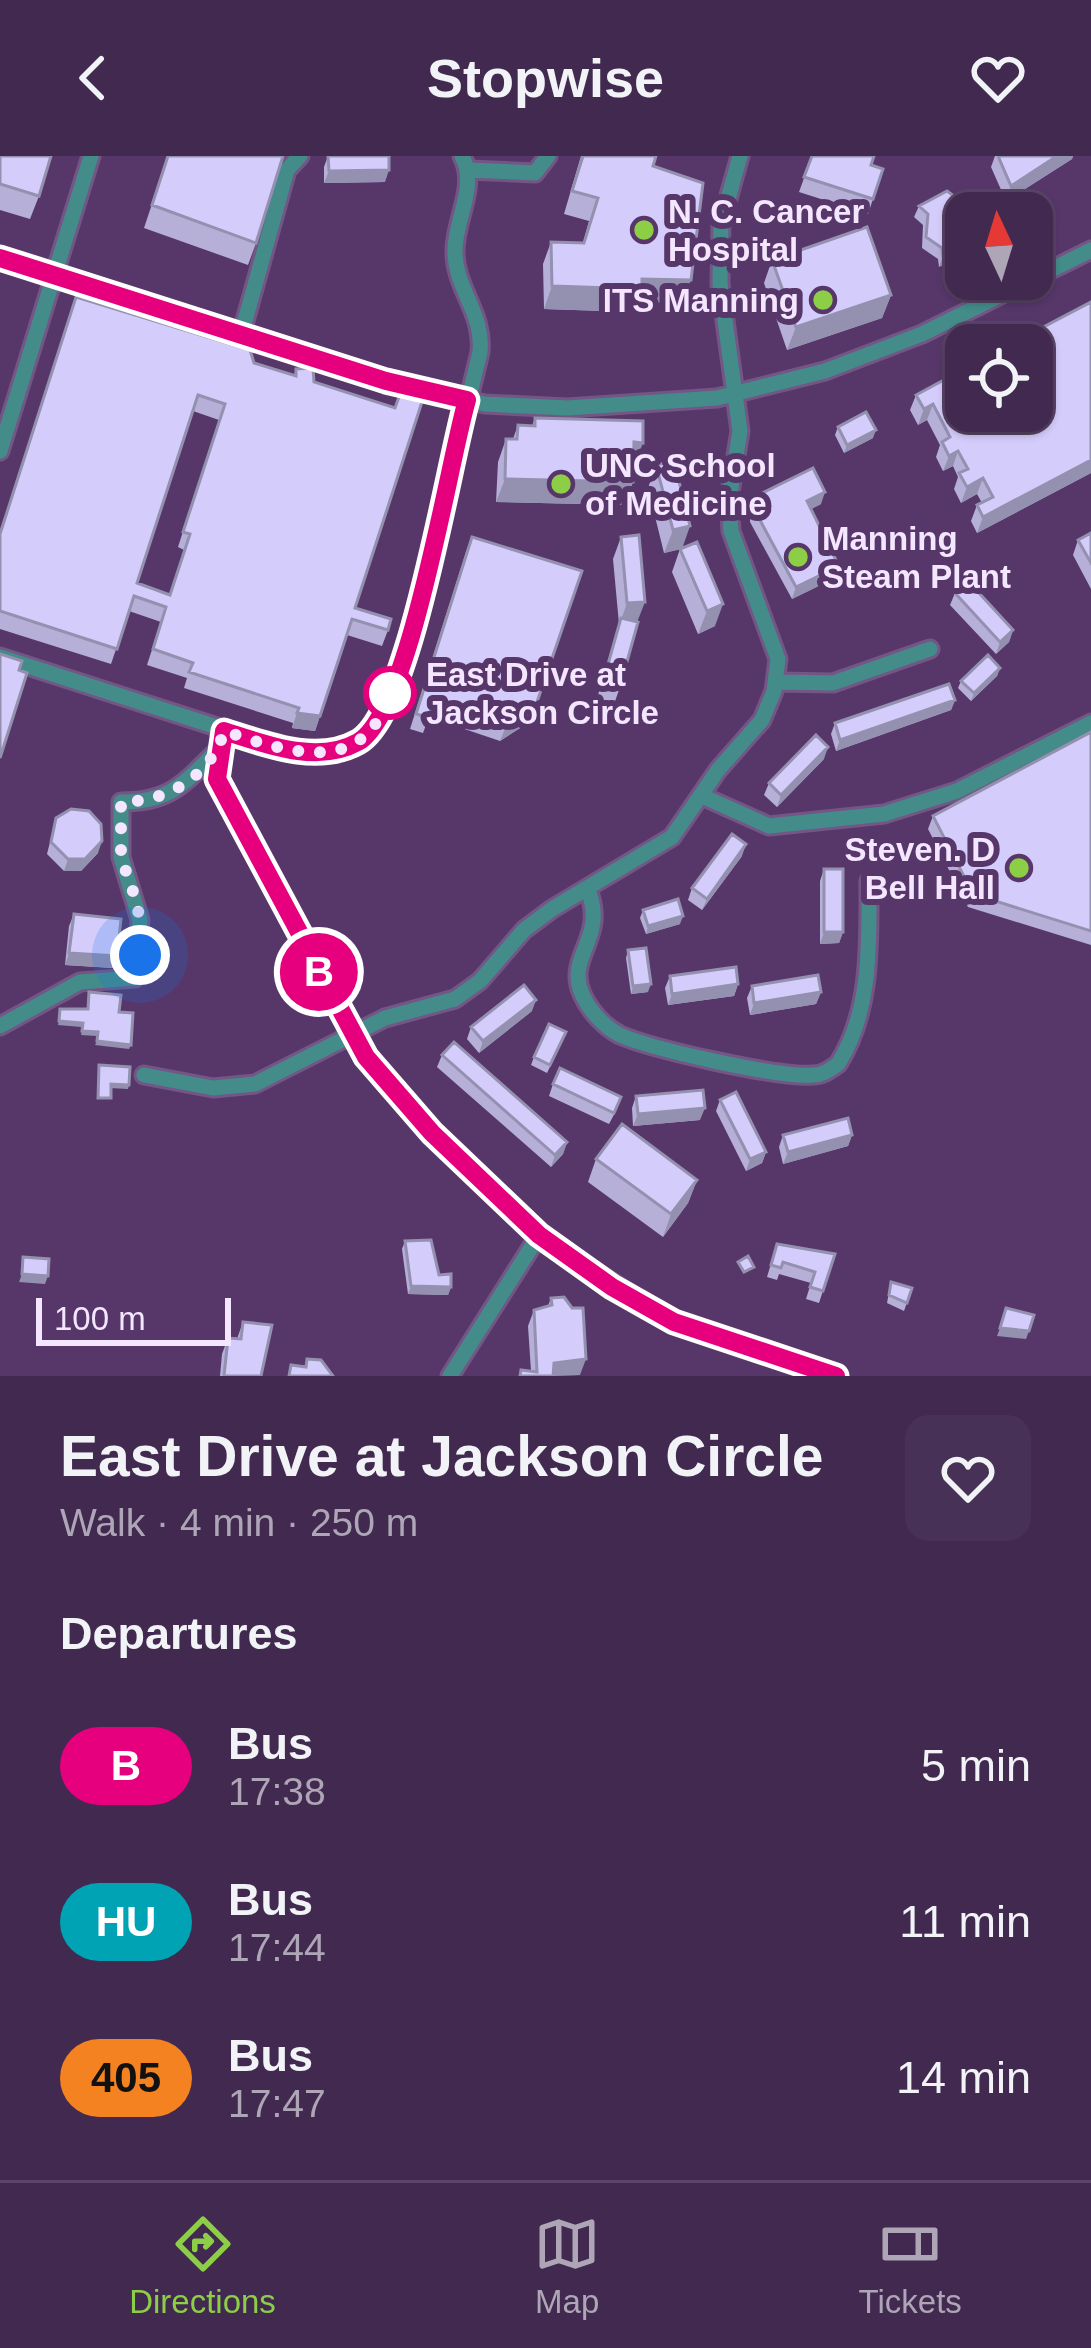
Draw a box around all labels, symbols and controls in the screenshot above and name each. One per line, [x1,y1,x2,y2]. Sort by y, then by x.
icon: back [60,45,126,111]
icon: heart [965,45,1031,111]
text: Stopwise [427,48,664,108]
north arrow [945,192,1053,300]
map controls [945,192,1053,432]
place label: N. C. Cancer Hospital [668,193,864,268]
marker: N. C. Cancer Hospital [631,217,657,243]
place label: ITS Manning [603,282,799,319]
marker: ITS Manning [810,287,836,313]
button: locate [945,324,1053,432]
place label: UNC School of Medicine [585,447,776,522]
marker: UNC School of Medicine [548,471,574,497]
place label: Manning Steam Plant [822,520,1011,595]
marker: Manning Steam Plant [785,544,811,570]
place label: East Drive at Jackson Circle [426,656,659,731]
marker: East Drive at Jackson Circle [365,668,415,718]
place label: Steven. D Bell Hall [845,831,995,906]
marker: Steven. D Bell Hall [1006,855,1032,881]
your location [110,925,170,985]
line badge: B [280,933,358,1011]
text: B [304,948,334,995]
scale bar [36,1292,231,1345]
text: 100 m [54,1300,146,1337]
button: heart [905,1415,1031,1541]
text: East Drive at Jackson Circle [60,1424,824,1488]
text: Walk · 4 min · 250 m [60,1501,418,1544]
text: Departures [60,1608,298,1659]
text: Bus [228,1718,313,1769]
text: 5 min [921,1740,1031,1791]
text: B [111,1742,141,1789]
text: 17:38 [228,1770,326,1813]
text: Bus [228,1874,313,1925]
text: 11 min [899,1896,1031,1947]
text: HU [96,1898,156,1945]
text: 17:44 [228,1926,326,1969]
text: Bus [228,2030,313,2081]
text: 14 min [896,2052,1031,2103]
text: 405 [91,2054,161,2101]
text: 17:47 [228,2082,326,2125]
tab: Directions [129,2211,276,2321]
tab: Map [534,2211,600,2321]
tab: Tickets [859,2211,962,2321]

